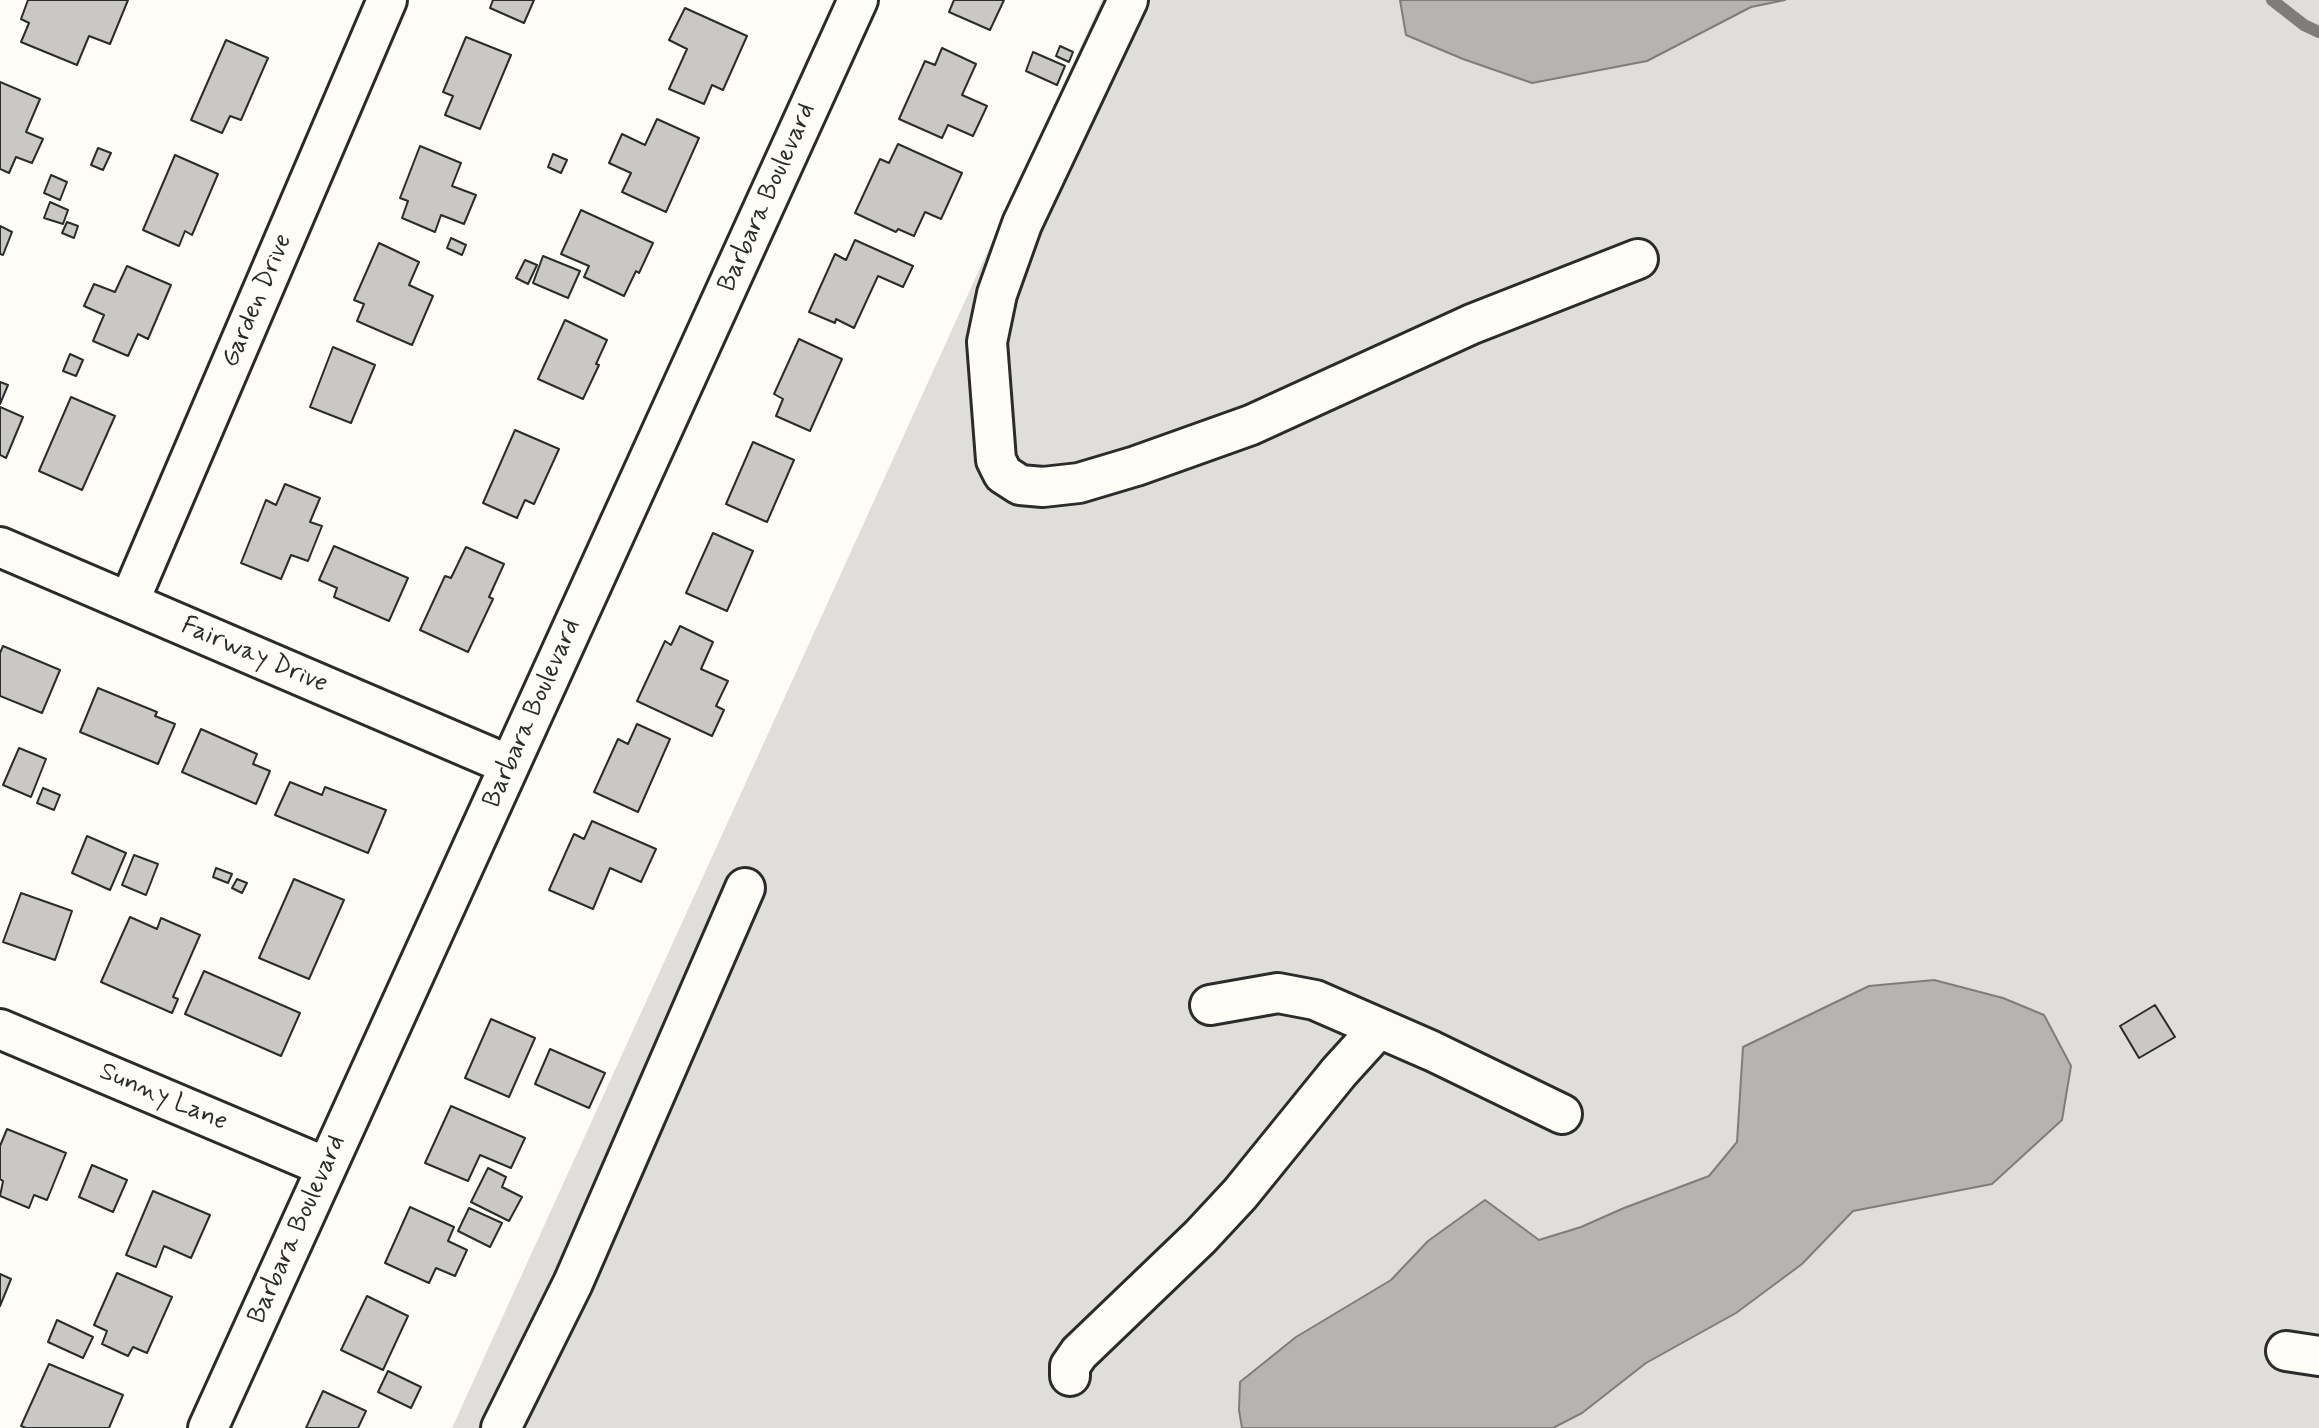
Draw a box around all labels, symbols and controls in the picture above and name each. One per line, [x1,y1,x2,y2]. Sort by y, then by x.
street label: Barbara Boulevard [712,99,824,297]
street label: Garden Drive [216,229,300,373]
street label: Fairway Drive [176,611,332,701]
street label: Barbara Boulevard [477,615,589,813]
street label: Sunny Lane [94,1057,232,1139]
street label: Barbara Boulevard [242,1131,354,1329]

